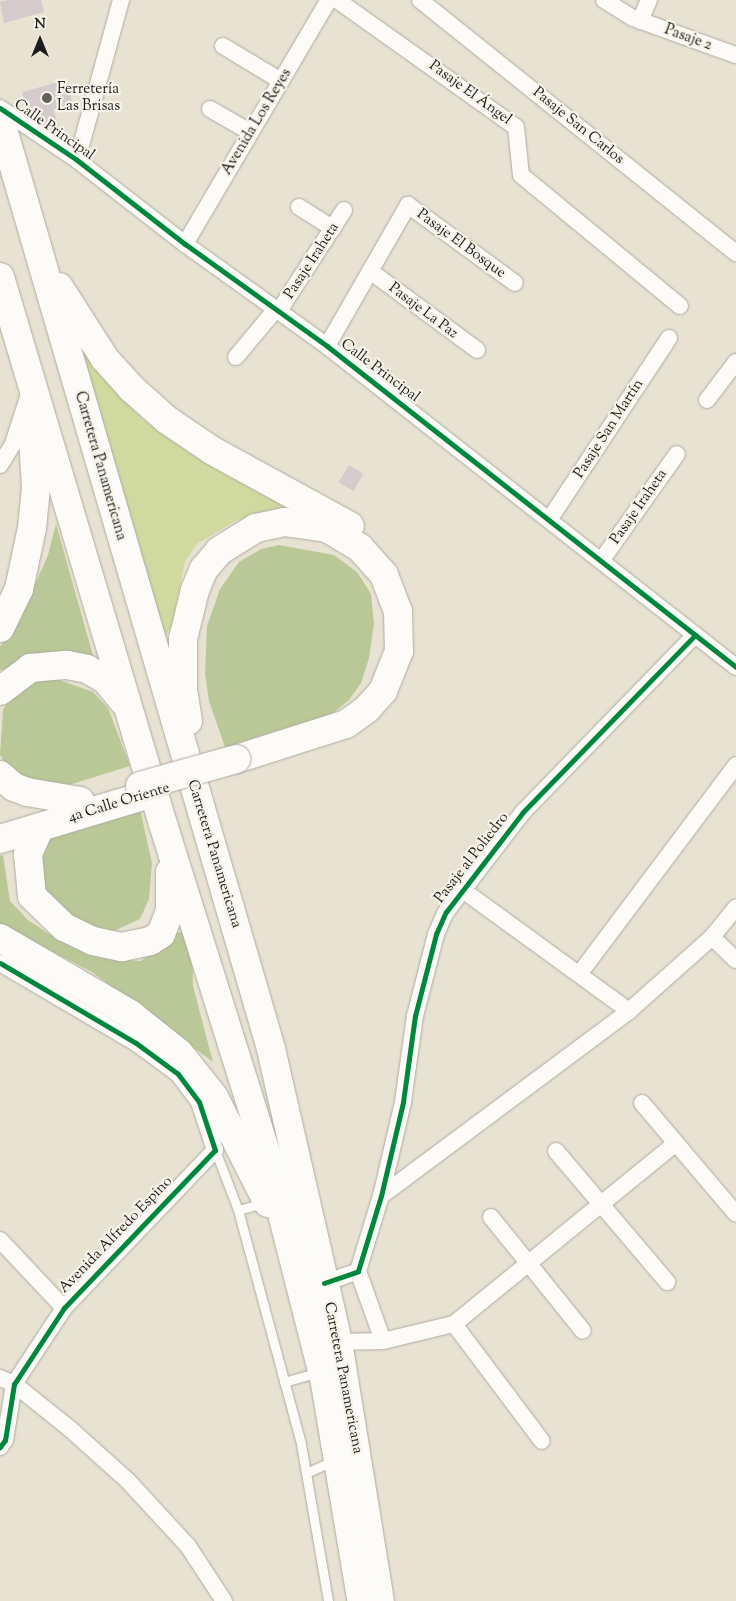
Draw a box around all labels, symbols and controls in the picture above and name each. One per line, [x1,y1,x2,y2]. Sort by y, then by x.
north arrow [15,15,65,65]
text: N [34,15,46,35]
street label: Pasaje 2 [662,21,714,55]
street label: Pasaje El Ángel [425,57,515,129]
street label: Avenida Los Reyes [218,66,296,178]
place label: Ferretería Las Brisas [57,80,120,115]
street label: Pasaje San Carlos [529,84,627,168]
marker: Ferretería Las Brisas [41,92,53,104]
street label: Calle Principal [10,96,98,164]
street label: Pasaje El Bosque [413,206,509,282]
street label: Pasaje Iraheta [281,220,343,302]
street label: Pasaje La Paz [385,279,461,343]
street label: Calle Principal [337,335,423,407]
street label: Pasaje San Martín [570,376,648,482]
street label: Carretera Panamericana [70,389,130,543]
street label: Pasaje Iraheta [607,466,671,548]
street label: Carretera Panamericana [183,778,245,930]
street label: 4a Calle Oriente [66,779,172,827]
street label: Pasaje al Poliedro [431,809,513,907]
street label: Avenida Alfredo Espino [55,1173,177,1297]
street label: Carretera Panamericana [319,1301,367,1455]

